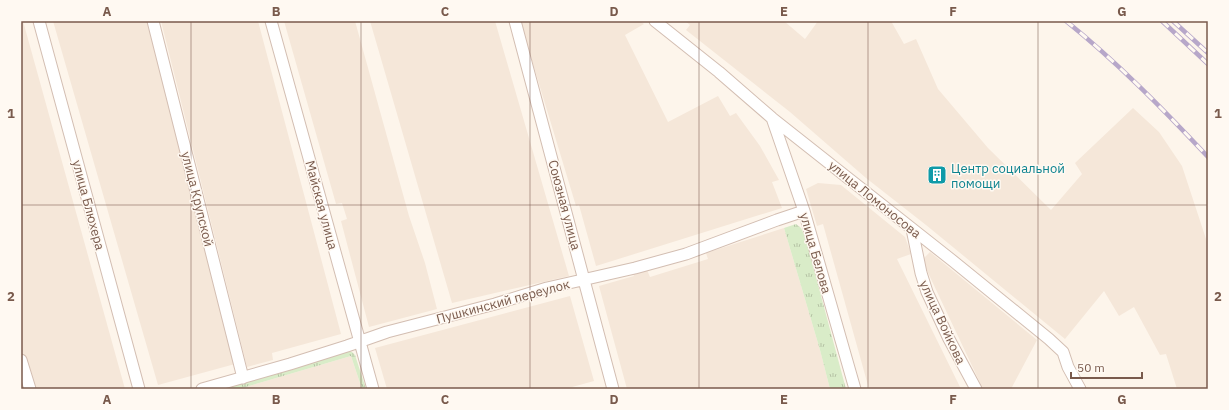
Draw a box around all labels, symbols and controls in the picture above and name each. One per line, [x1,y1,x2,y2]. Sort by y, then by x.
text: A [103,3,112,20]
text: B [272,3,281,20]
text: C [441,3,450,20]
text: D [609,3,619,20]
text: E [780,3,788,20]
text: F [949,3,957,20]
text: G [1117,3,1127,20]
text: 1 [7,105,15,122]
text: 1 [1214,105,1222,122]
street label: улица Крупской [177,150,218,248]
street label: улица Ломоносова [825,157,925,242]
street label: улица Блюхера [68,158,109,252]
street label: Союзная улица [544,158,585,252]
street label: Майская улица [301,159,342,252]
place label: Центр социальной помощи [951,160,1065,192]
building icon: Центр социальной помощи [926,164,948,186]
street label: улица Белова [796,211,835,296]
street label: Пушкинский переулок [434,275,572,328]
street label: улица Войкова [916,277,969,367]
text: 2 [7,288,15,305]
text: 2 [1214,288,1222,305]
scale bar [1071,354,1142,380]
text: 50 m [1077,360,1105,375]
text: A [103,391,112,408]
text: B [272,391,281,408]
text: C [441,391,450,408]
text: D [609,391,619,408]
text: E [780,391,788,408]
text: F [949,391,957,408]
text: G [1117,391,1127,408]

